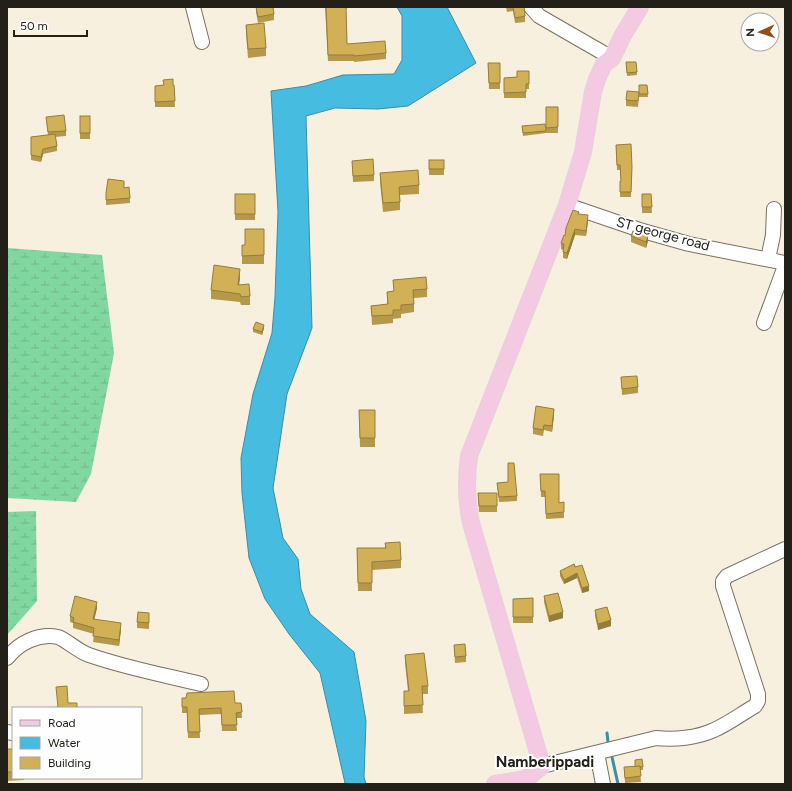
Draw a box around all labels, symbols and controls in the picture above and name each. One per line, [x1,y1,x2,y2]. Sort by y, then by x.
scale bar [14,12,87,38]
north arrow [740,12,780,52]
text: 50 m [20,19,48,33]
text: N [744,28,757,37]
street label: ST george road [614,213,712,255]
legend [12,707,142,779]
text: Road [48,716,76,730]
text: Water [48,736,80,750]
district label: Namberippadi [496,753,594,771]
text: Building [48,756,91,770]

